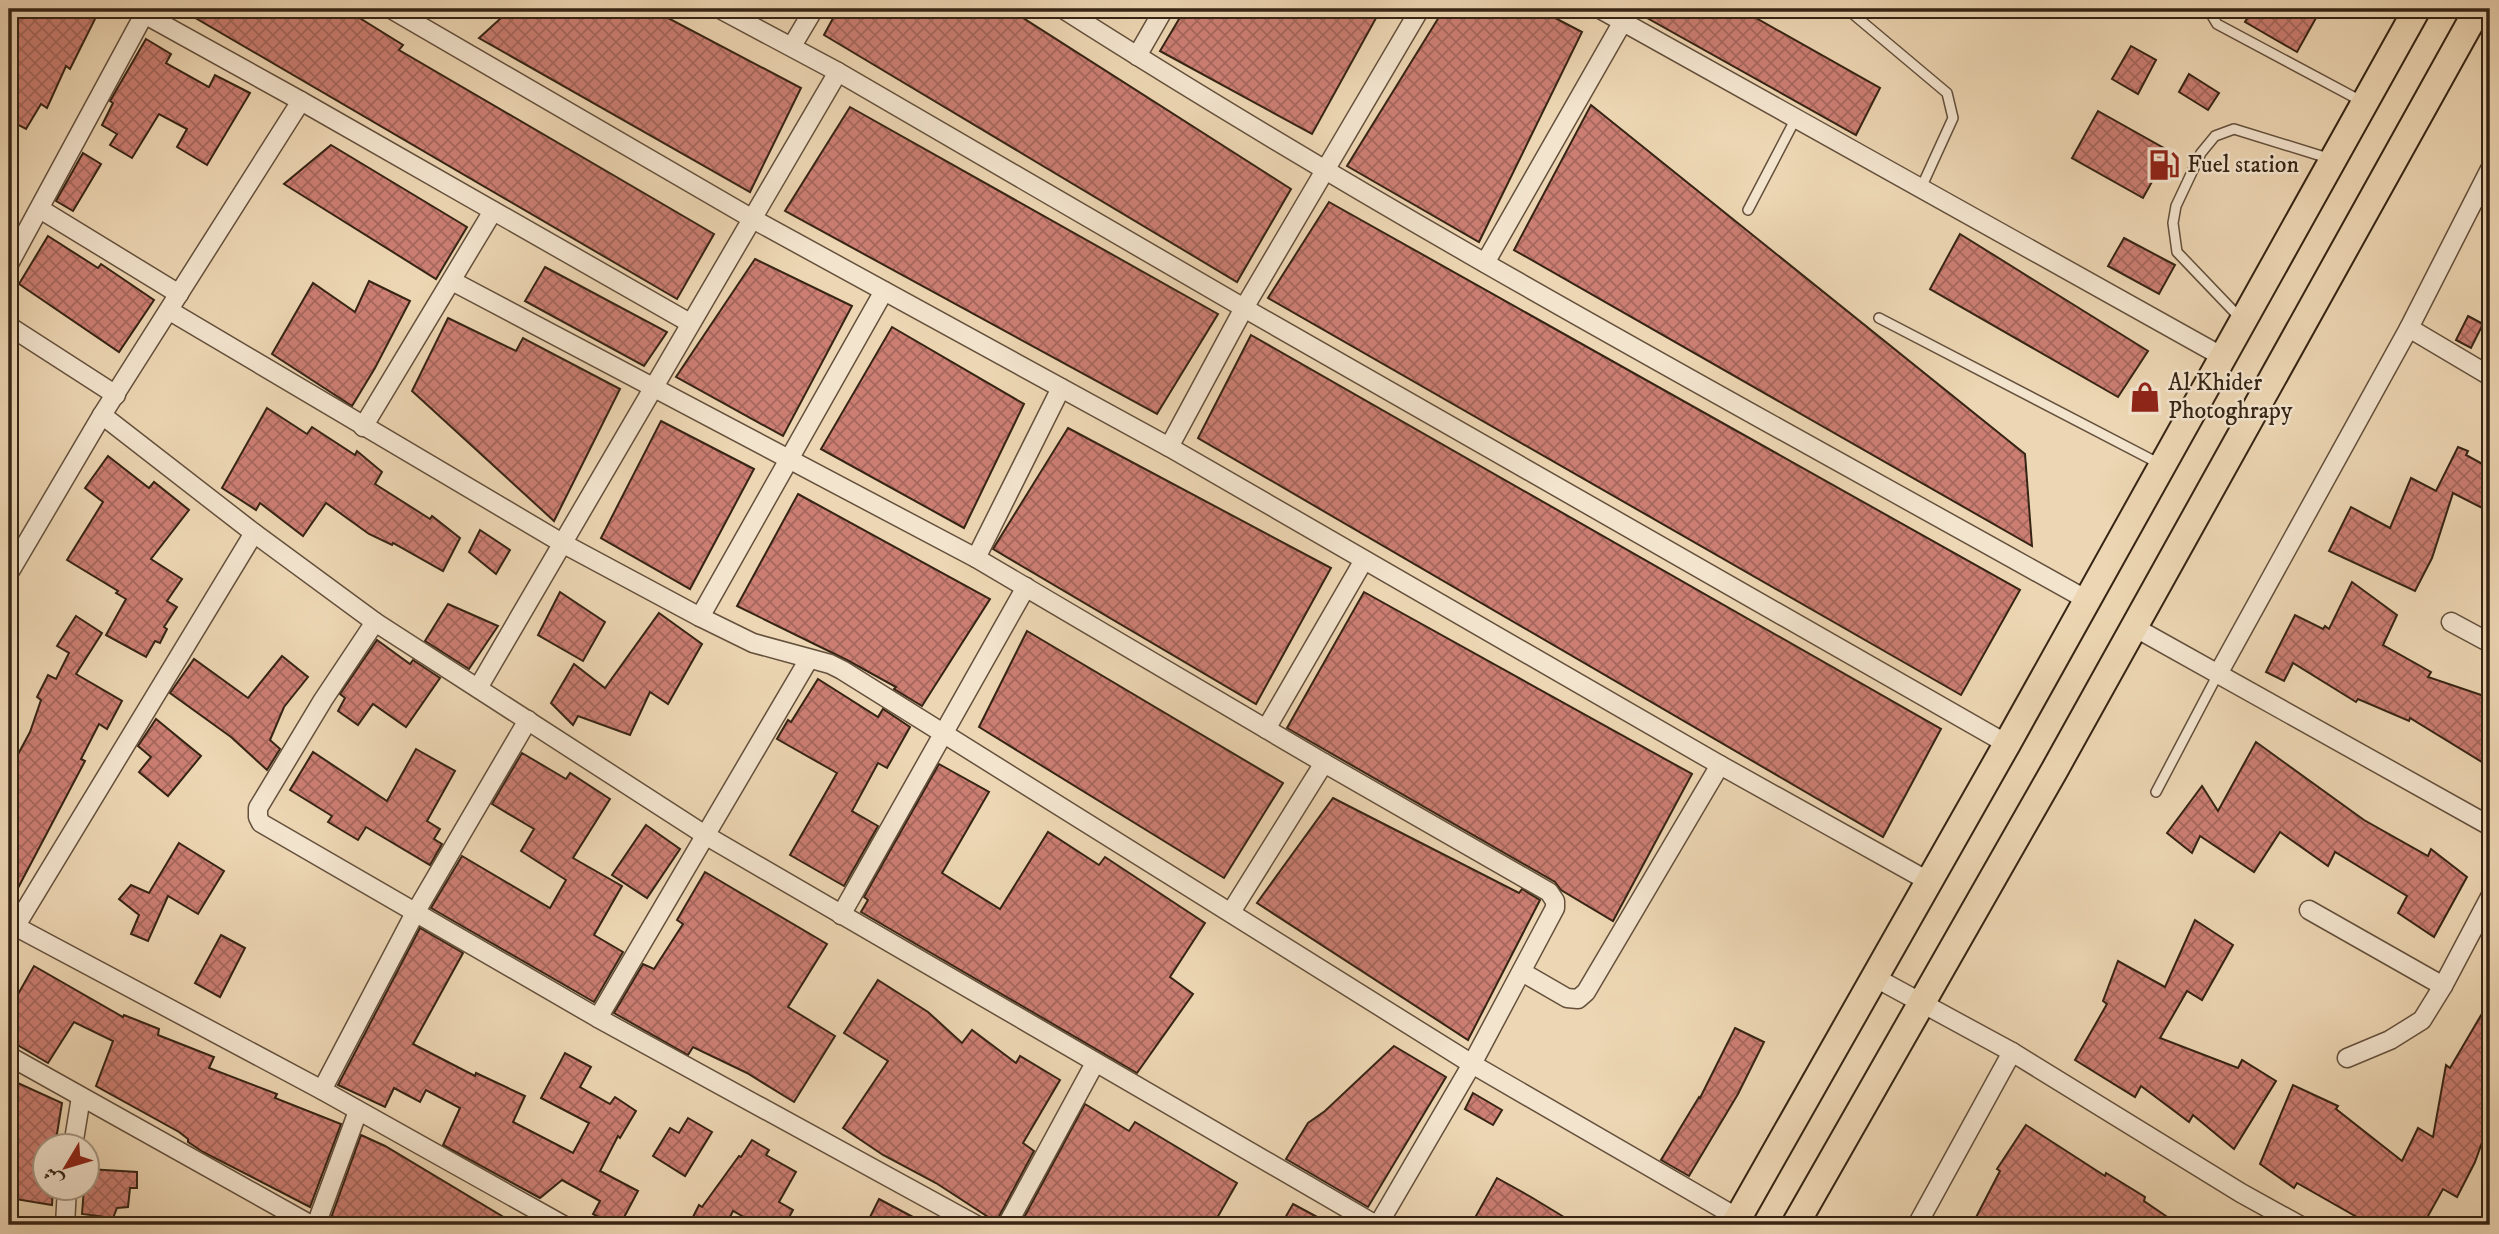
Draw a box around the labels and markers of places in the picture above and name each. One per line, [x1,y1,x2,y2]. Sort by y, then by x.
fuel station icon: Fuel station [2147,148,2181,182]
place label: Fuel station [2187,150,2299,180]
place label: Al Khider Photoghrapy [2168,368,2293,426]
shop icon: Al Khider Photoghrapy [2128,380,2162,414]

